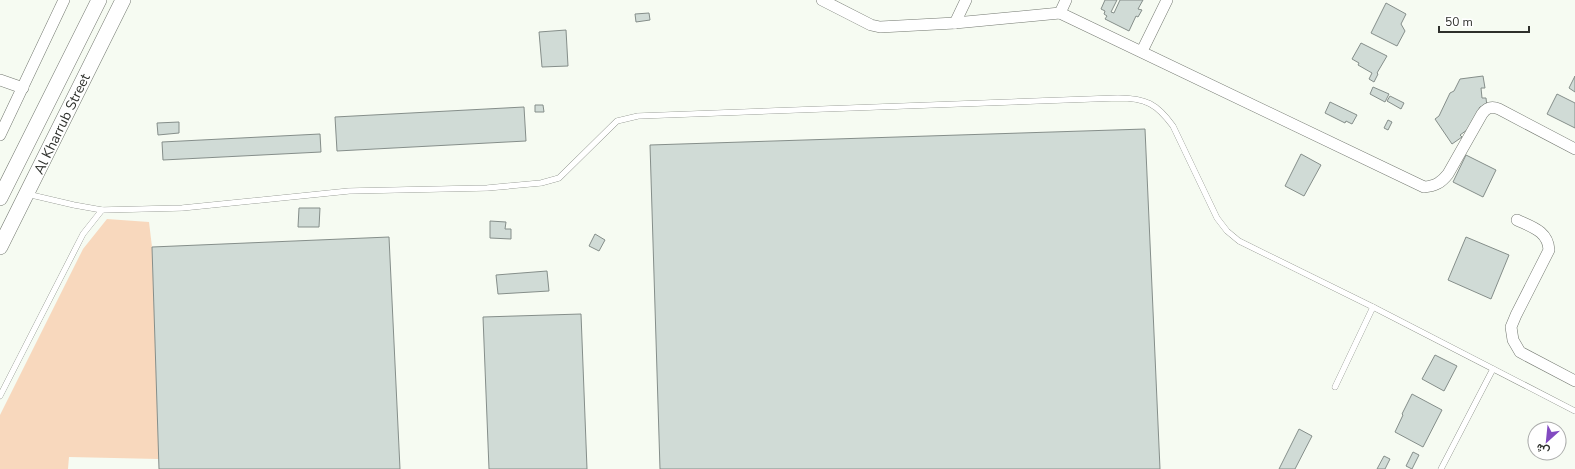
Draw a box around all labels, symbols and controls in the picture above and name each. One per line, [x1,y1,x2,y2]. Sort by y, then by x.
scale bar [1439,8,1529,34]
text: 50 m [1445,14,1473,30]
street label: Al Kharrub Street [29,70,95,178]
north arrow [1527,421,1567,461]
text: ش [1533,440,1552,459]

